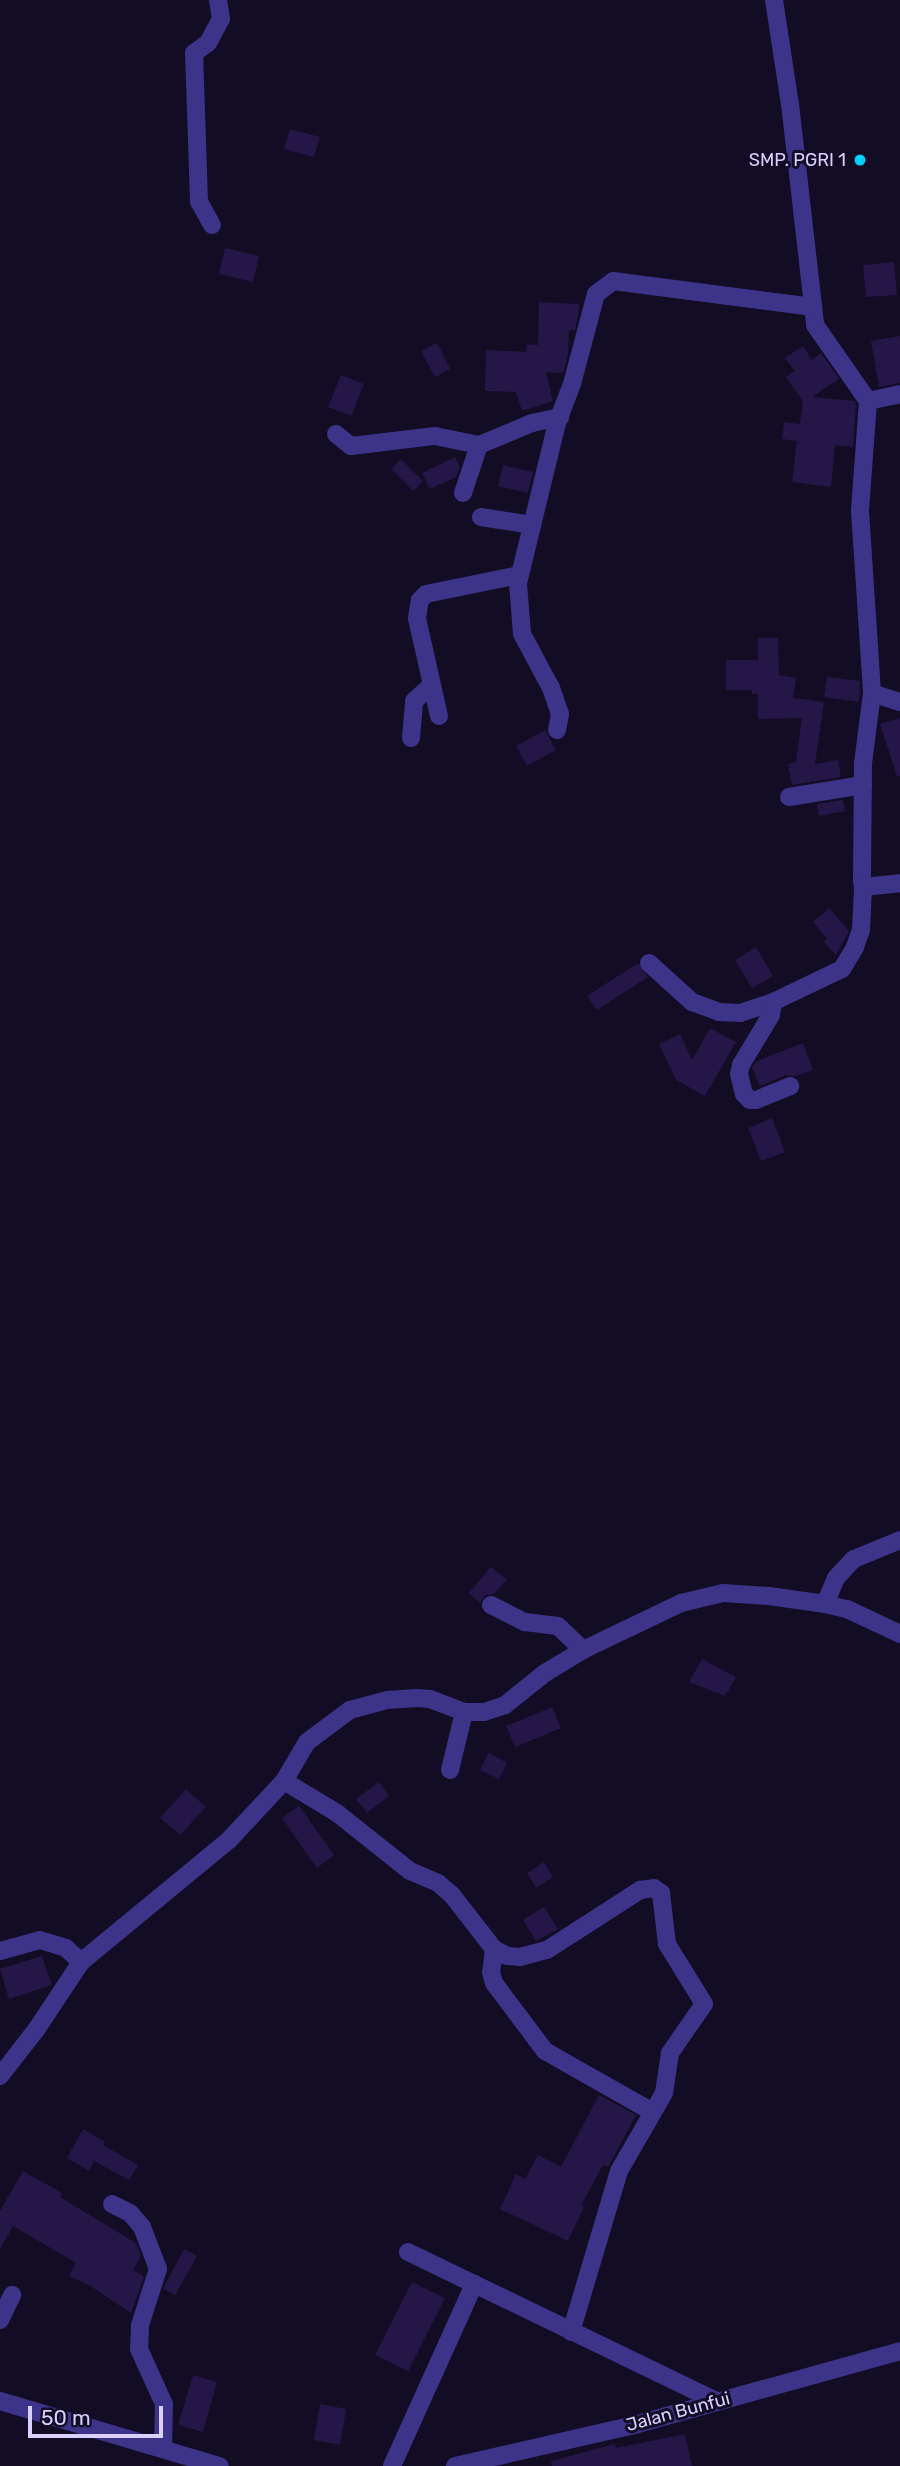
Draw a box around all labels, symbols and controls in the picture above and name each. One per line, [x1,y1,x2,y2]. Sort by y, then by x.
place label: SMP. PGRI 1 [749,149,846,171]
marker: SMP. PGRI 1 [852,152,868,168]
street label: Jalan Bunfui [624,2388,732,2436]
scale bar [32,2392,166,2436]
text: 50 m [41,2405,91,2430]

